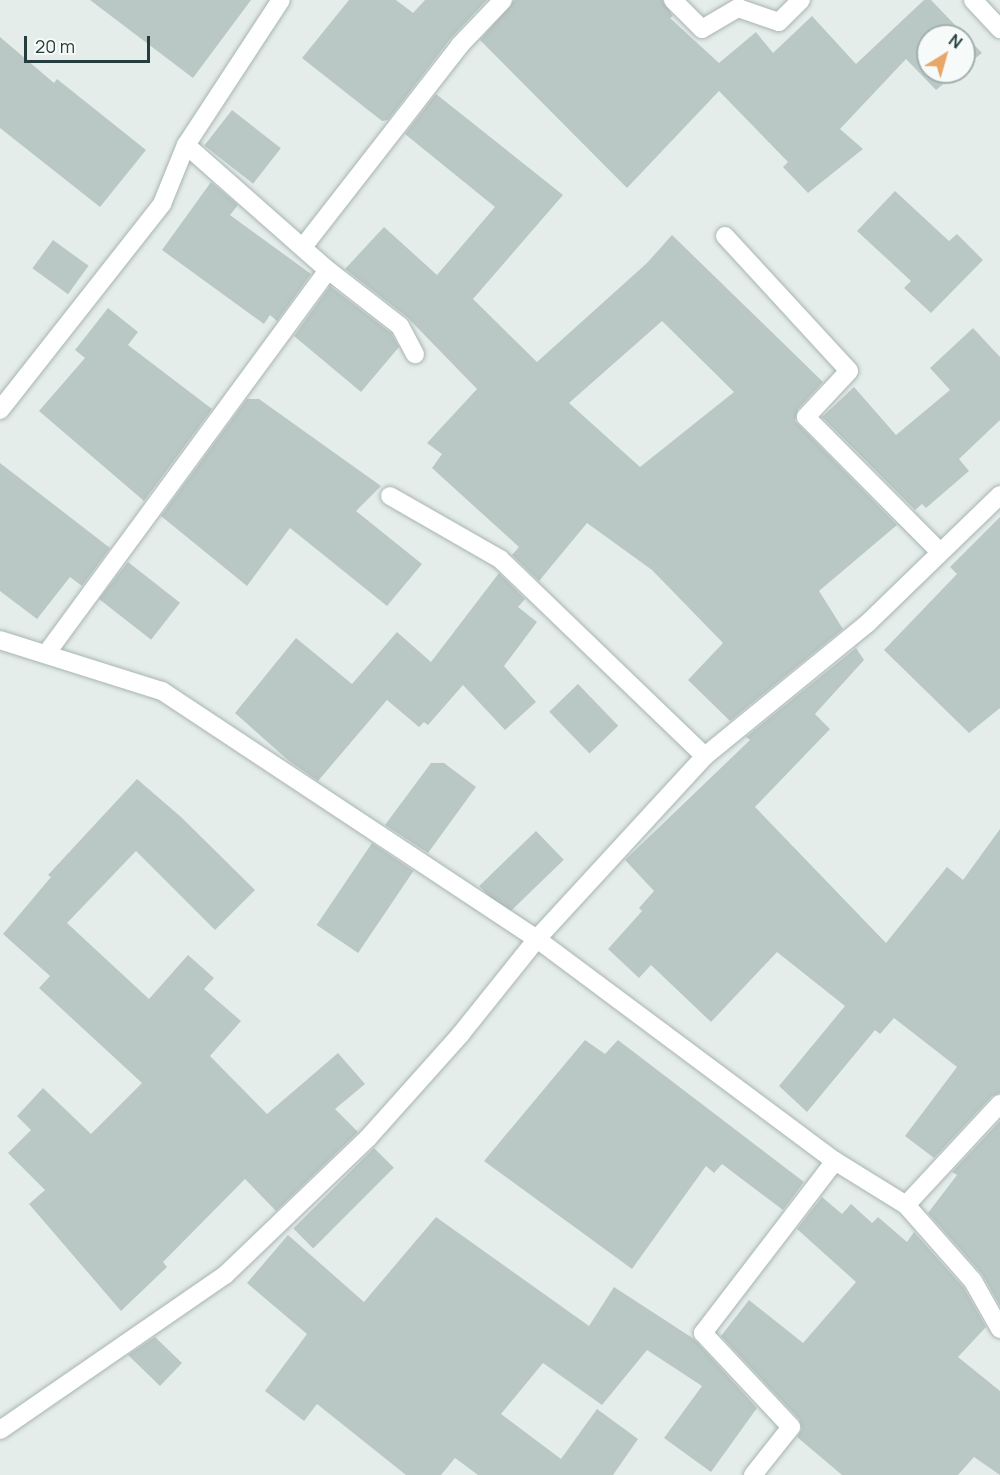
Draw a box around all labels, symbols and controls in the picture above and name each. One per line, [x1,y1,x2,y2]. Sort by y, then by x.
scale bar [27,24,153,62]
north arrow [916,24,976,84]
text: N [944,29,967,53]
text: 20 m [35,34,75,58]

